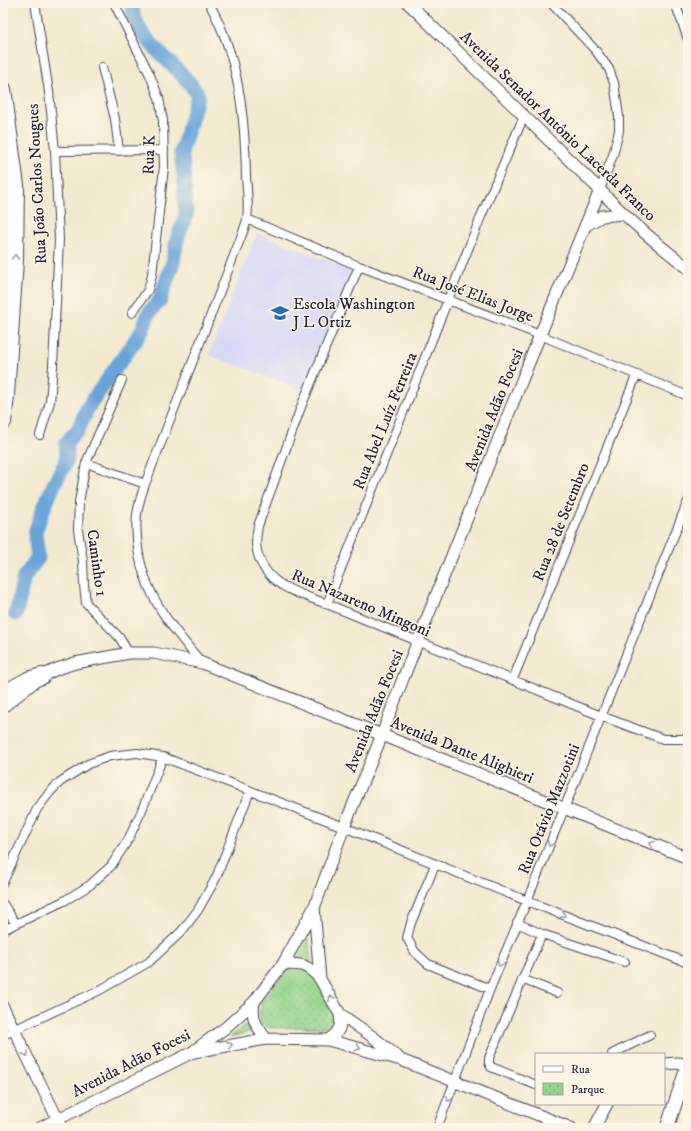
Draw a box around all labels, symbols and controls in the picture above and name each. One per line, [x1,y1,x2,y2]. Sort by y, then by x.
street label: Avenida Senador Antônio Lacerda Franco [456,27,660,225]
street label: Rua João Carlos Nougues [23,103,51,265]
street label: Rua K [138,134,160,175]
one-way arrow [11,254,19,260]
street label: Rua José Elias Jorge [410,262,537,326]
place label: Escola Washington J L Ortiz [291,294,416,332]
school or university icon: Escola Washington J L Ortiz [270,303,290,323]
street label: Avenida Adão Focesi [460,346,528,474]
street label: Rua Abel Luíz Ferreira [348,349,422,493]
street label: Rua 28 de Setembro [528,460,594,584]
street label: Caminho 1 [82,528,112,598]
street label: Rua Nazareno Mingoni [288,565,434,641]
street label: Avenida Adão Focesi [340,647,408,775]
street label: Avenida Dante Alighieri [388,712,536,788]
street label: Rua Otávio Mazzotini [514,741,584,877]
one-way arrow [648,840,655,848]
one-way arrow [546,841,554,848]
one-way arrow [560,911,567,919]
one-way arrow [497,960,505,968]
one-way arrow [328,995,336,1002]
street label: Avenida Adão Focesi [68,1024,194,1102]
one-way arrow [226,1042,233,1050]
one-way arrow [354,1043,361,1052]
one-way arrow [21,1050,29,1058]
legend [535,1053,665,1105]
text: Rua [571,1062,591,1077]
text: Parque [571,1082,604,1097]
one-way arrow [445,1095,453,1102]

